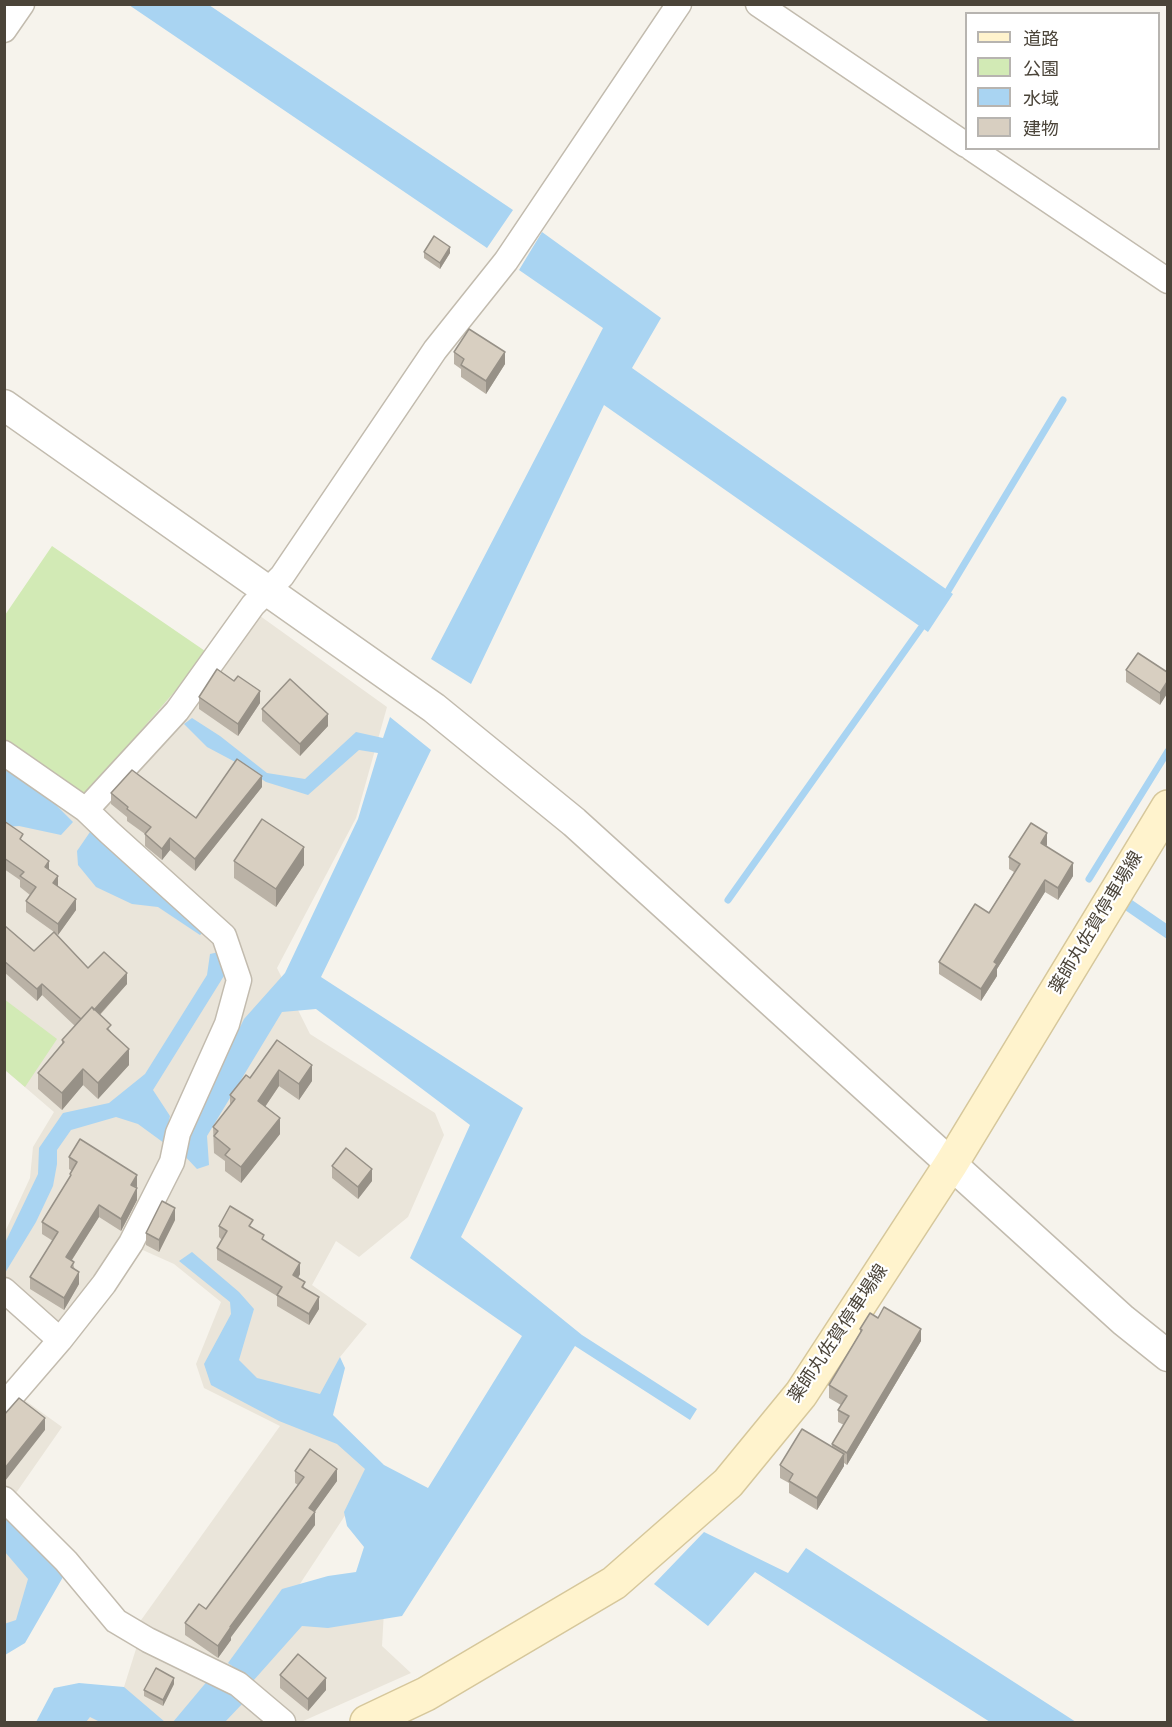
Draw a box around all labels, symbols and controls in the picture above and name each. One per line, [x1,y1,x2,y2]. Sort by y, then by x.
legend [965,12,1160,150]
text: 道路 [1023,27,1059,51]
text: 公園 [1023,57,1059,81]
text: 水域 [1023,87,1059,111]
text: 建物 [1023,117,1059,141]
street label: 薬師丸佐賀停車場線 [1046,848,1148,998]
street label: 薬師丸佐賀停車場線 [785,1261,893,1407]

